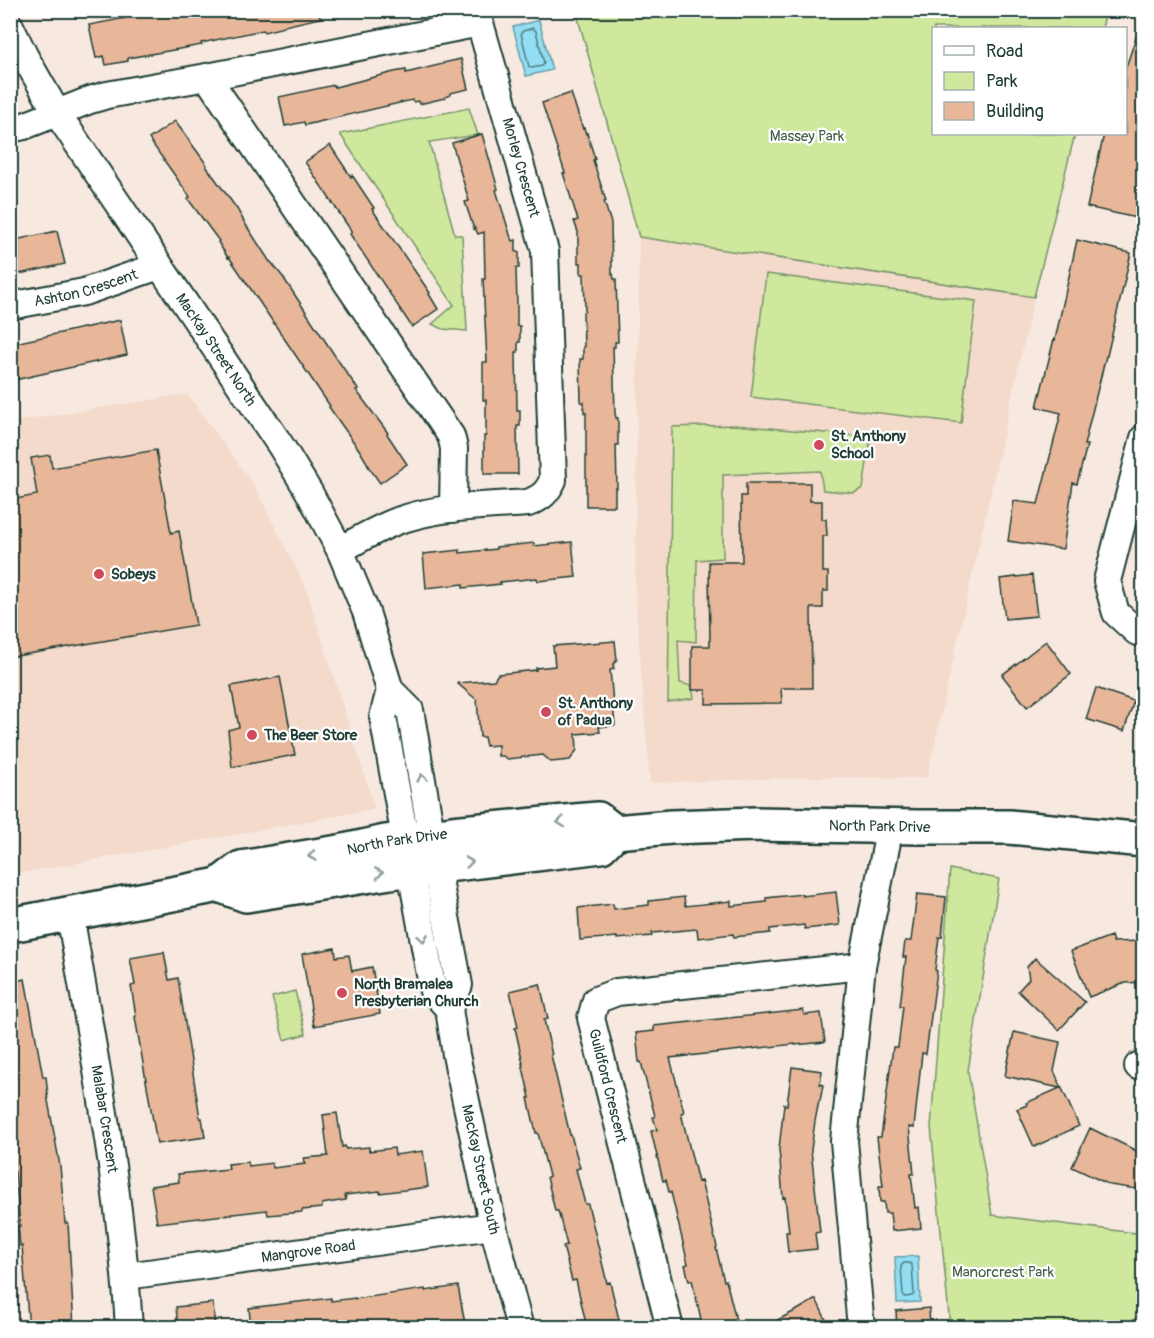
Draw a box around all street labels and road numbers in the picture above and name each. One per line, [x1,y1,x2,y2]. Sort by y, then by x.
street label: Morley Crescent [497,116,544,220]
street label: Ashton Crescent [32,265,141,311]
street label: MacKay Street North [171,290,260,410]
street label: North Park Drive [829,816,931,837]
street label: North Park Drive [345,825,449,860]
street label: Guildford Crescent [584,1027,631,1146]
street label: Malabar Crescent [86,1064,122,1175]
street label: MacKay Street South [457,1103,504,1237]
street label: Mangrove Road [260,1236,357,1267]

